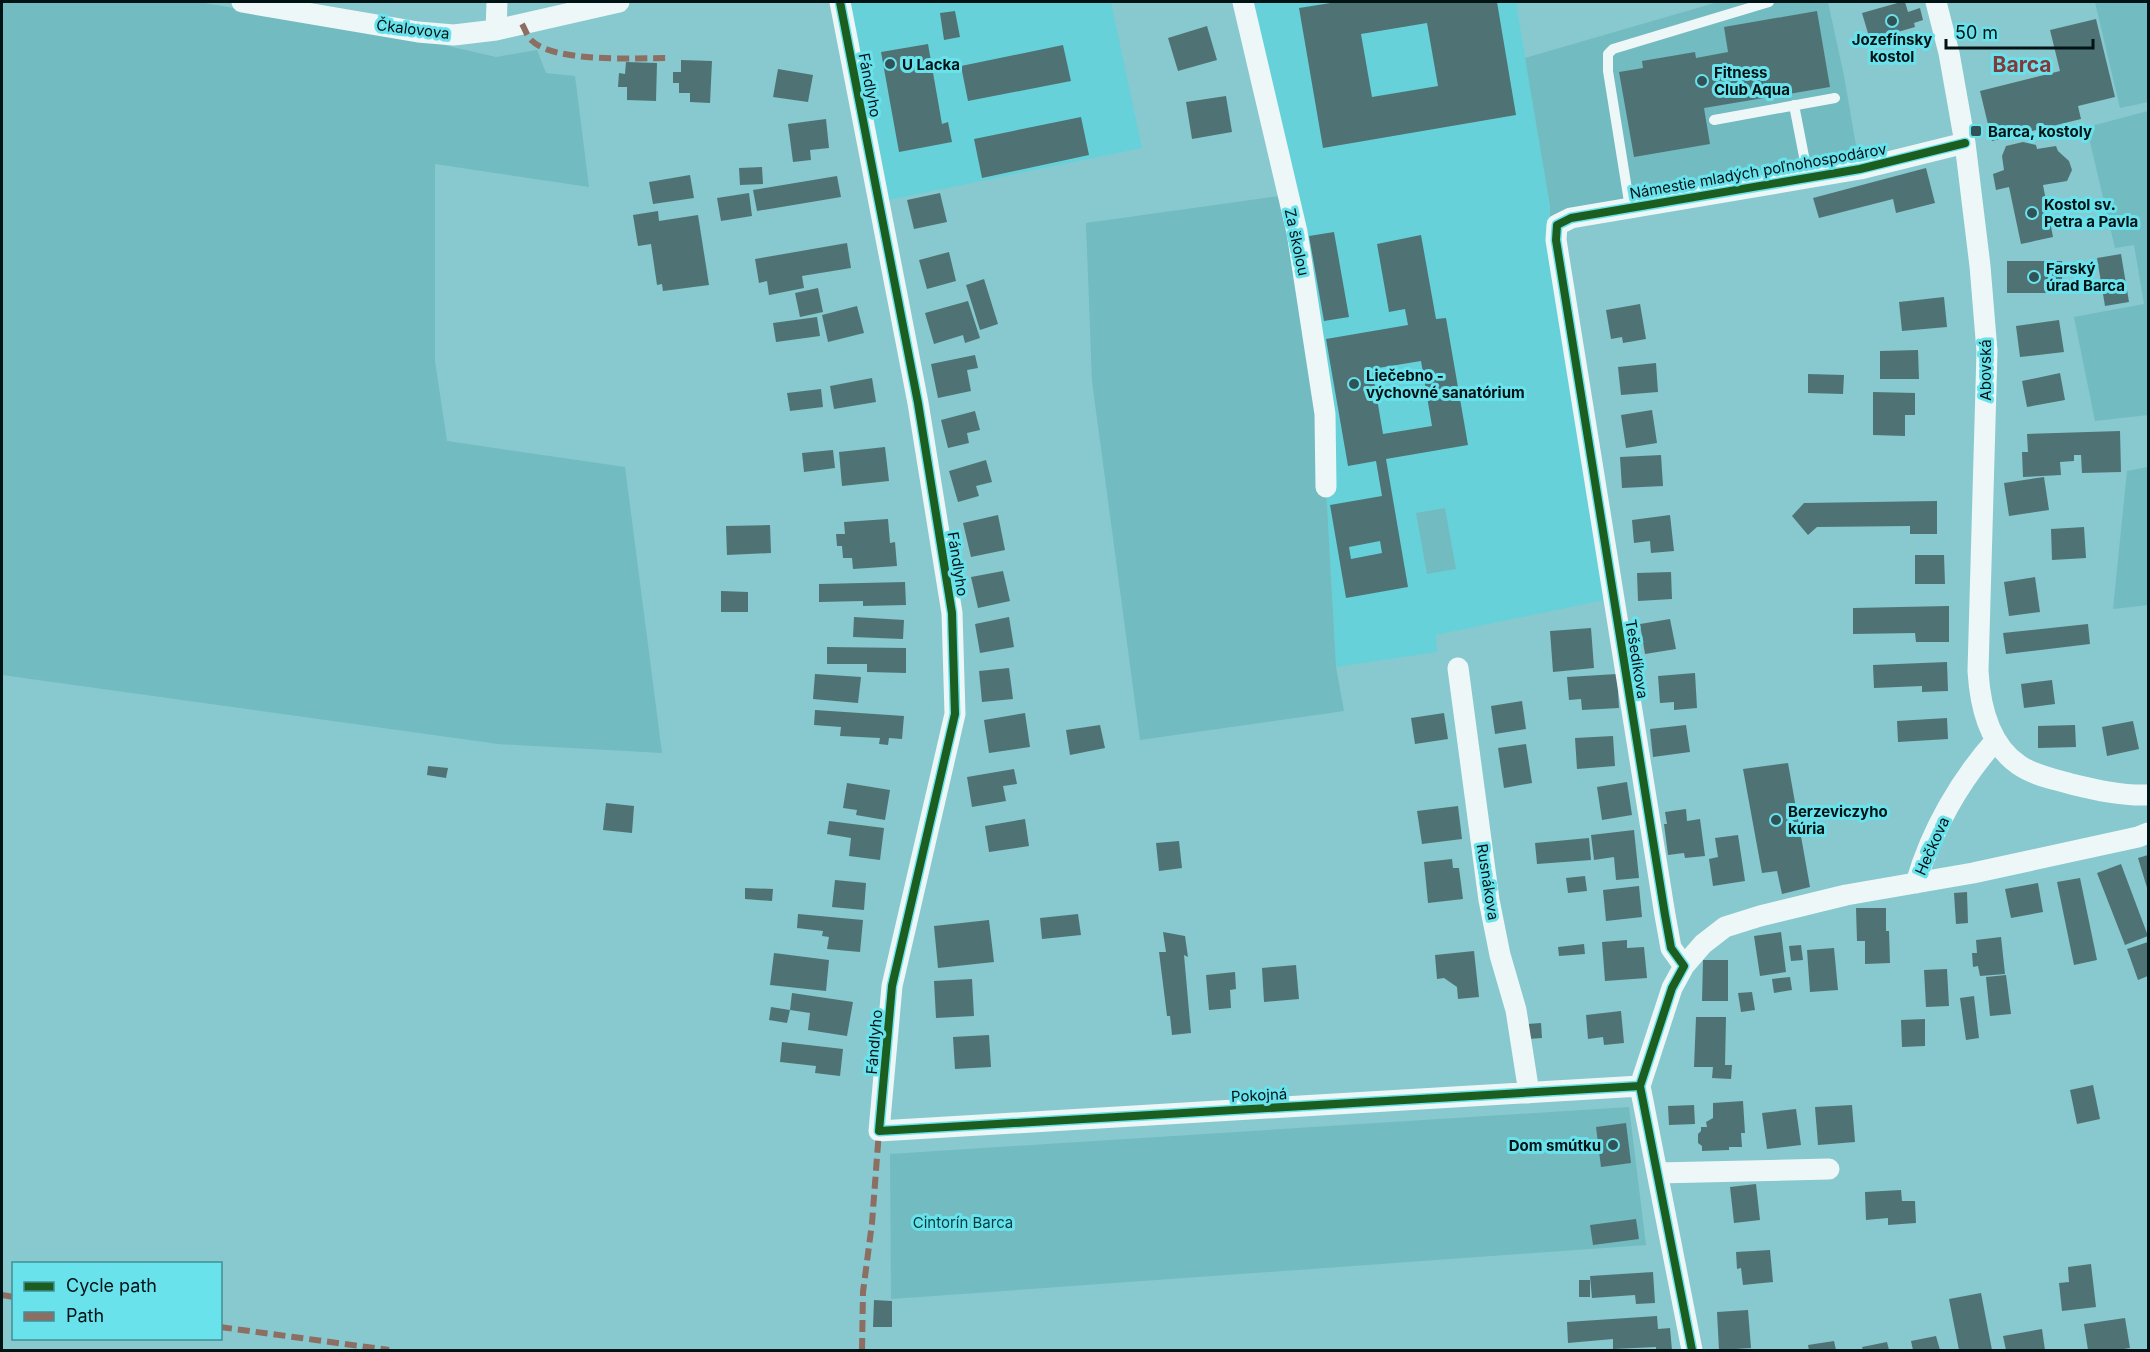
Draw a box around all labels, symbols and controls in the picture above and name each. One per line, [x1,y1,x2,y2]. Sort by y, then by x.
scale bar [1946,12,2093,50]
marker: Jozefínsky kostol [1885,14,1899,28]
street label: Čkalovova [375,15,451,43]
text: 50 m [1955,22,1998,43]
place label: Jozefínsky kostol [1852,30,1932,66]
street label: Fándlyho [854,51,886,119]
district label: Barca [1993,52,2051,77]
place label: U Lacka [902,55,960,74]
marker: U Lacka [883,57,897,71]
place label: Fitness Club Aqua [1714,63,1790,99]
marker: Fitness Club Aqua [1695,74,1709,88]
place label: Barca, kostoly [1988,122,2092,141]
marker: Barca, kostoly [1969,124,1983,138]
street label: Námestie mladých poľnohospodárov [1628,139,1888,203]
place label: Kostol sv. Petra a Pavla [2044,195,2138,231]
marker: Kostol sv. Petra a Pavla [2025,206,2039,220]
street label: Za školou [1281,207,1313,277]
place label: Farský úrad Barca [2046,259,2125,295]
marker: Farský úrad Barca [2027,270,2041,284]
street label: Abovská [1976,339,1995,401]
place label: Liečebno - výchovné sanatórium [1366,366,1525,402]
marker: Liečebno - výchovné sanatórium [1347,377,1361,391]
street label: Fándlyho [944,530,972,598]
street label: Tešedíkova [1621,618,1653,700]
place label: Berzeviczyho kúria [1788,802,1888,838]
marker: Berzeviczyho kúria [1769,813,1783,827]
street label: Hečkova [1911,814,1953,878]
street label: Rusnákova [1473,842,1503,922]
street label: Fándlyho [862,1009,886,1075]
street label: Pokojná [1230,1084,1288,1106]
place label: Dom smútku [1509,1136,1601,1155]
marker: Dom smútku [1606,1138,1620,1152]
park label: Cintorín Barca [913,1213,1013,1232]
legend [12,1262,222,1340]
text: Cycle path [66,1275,157,1296]
text: Path [66,1305,104,1326]

